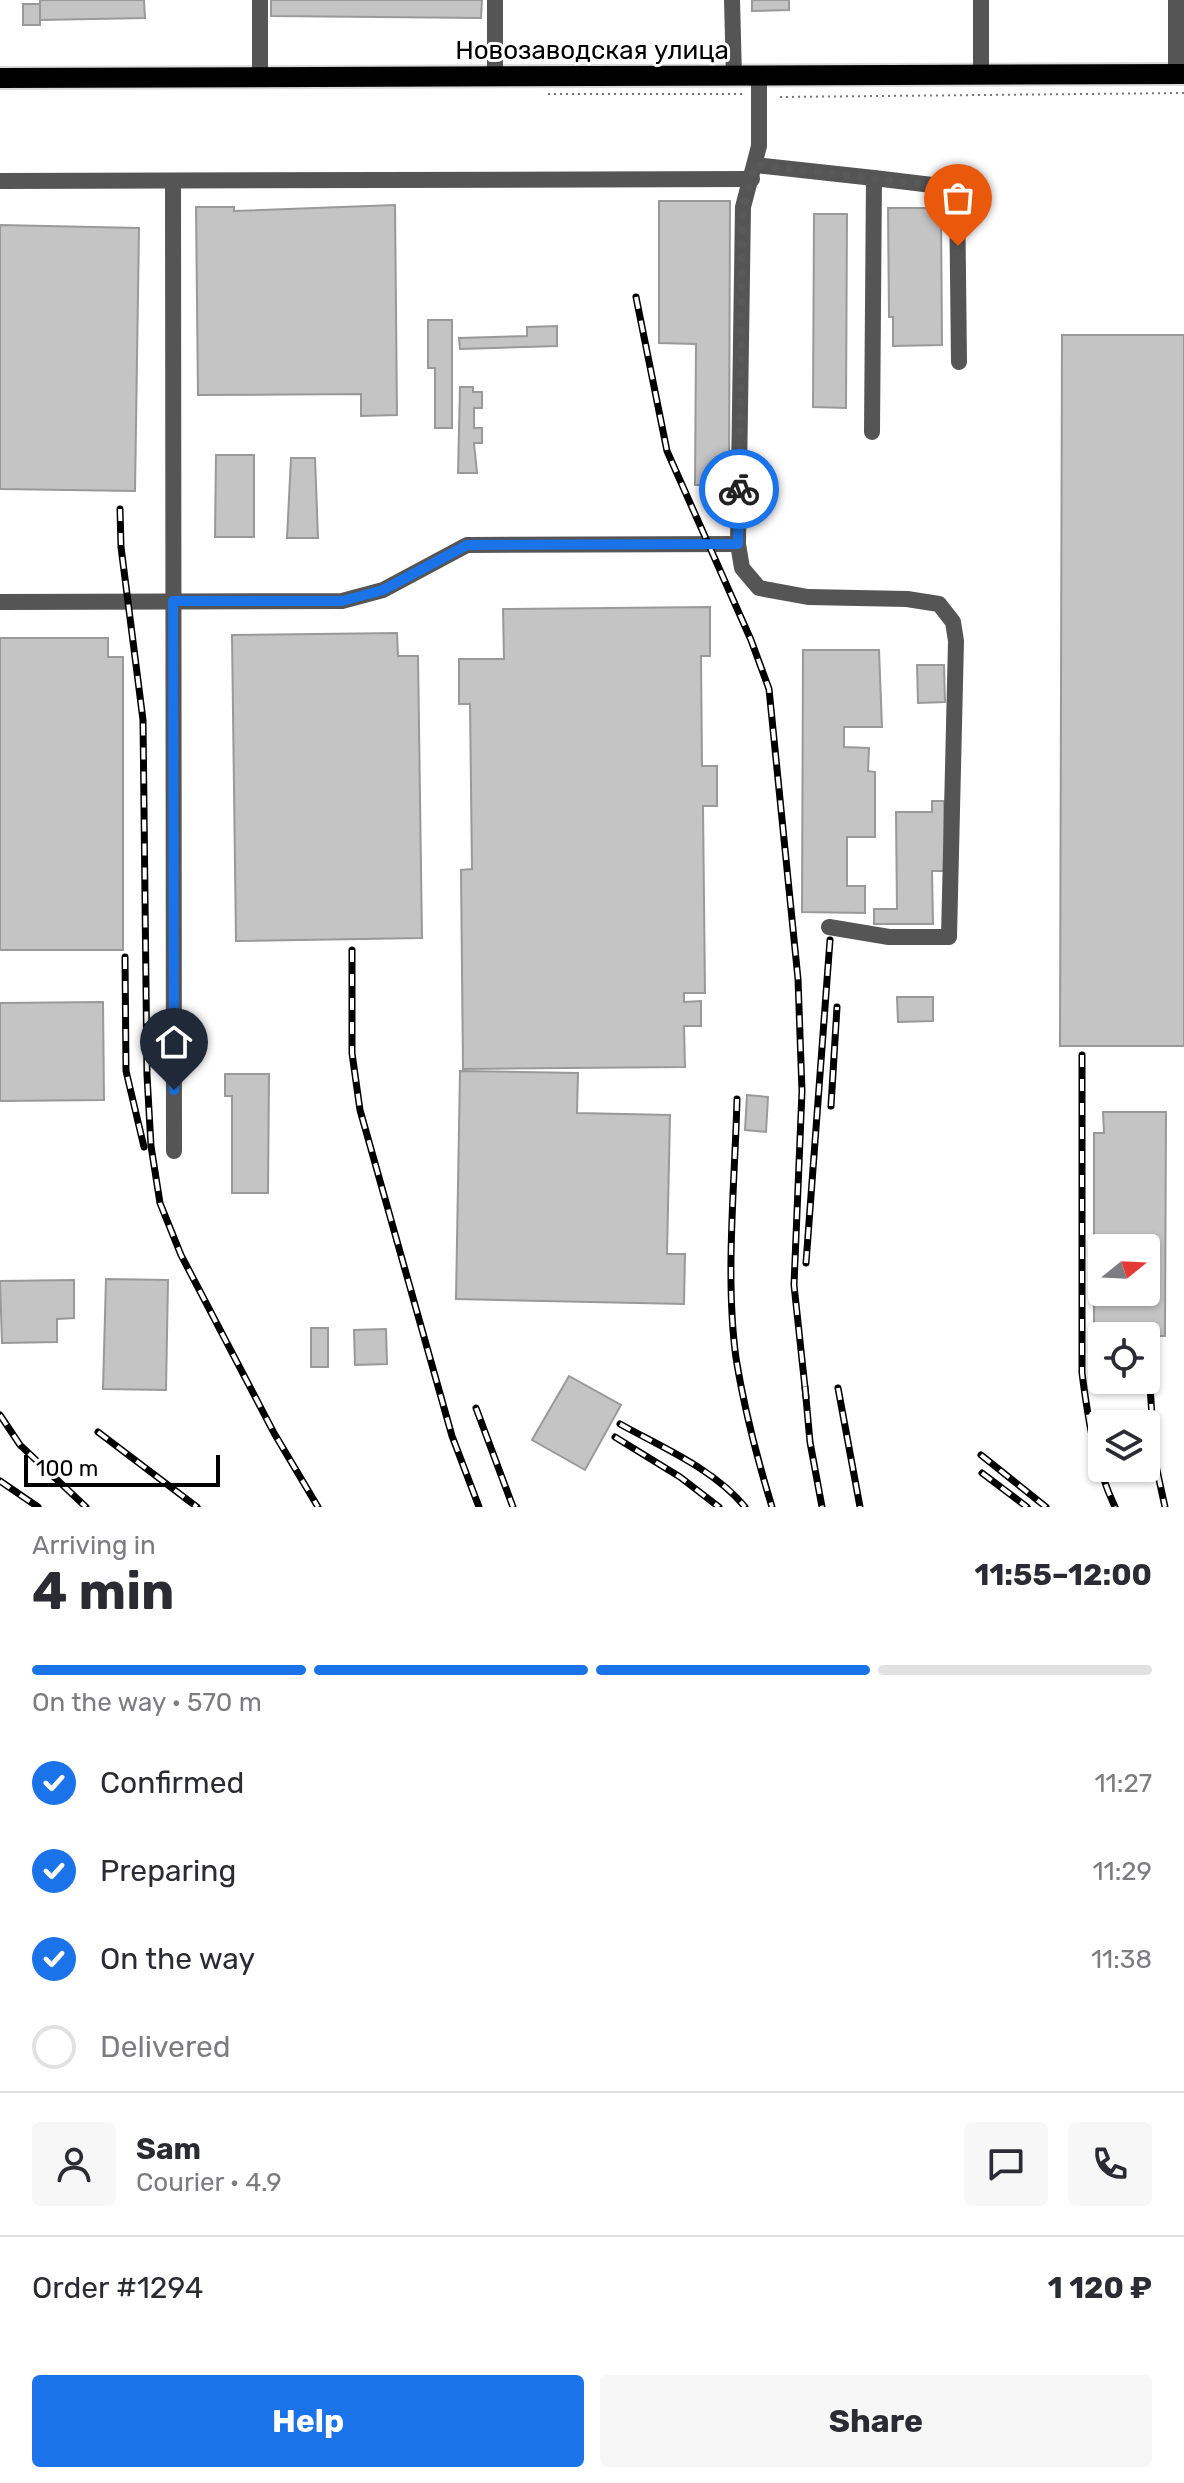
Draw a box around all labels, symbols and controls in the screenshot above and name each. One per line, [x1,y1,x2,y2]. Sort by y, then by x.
street label: Новозаводская улица [455,35,729,66]
pin [924,164,992,246]
icon: bag [936,176,980,220]
courier [699,449,779,529]
icon: bike [717,467,761,511]
pin [140,1008,208,1090]
icon: home [152,1020,196,1064]
north arrow [1088,1234,1160,1306]
map controls [1088,1234,1160,1482]
button: locate [1088,1322,1160,1394]
button: layers [1088,1410,1160,1482]
scale bar [24,1451,220,1487]
text: 100 m [36,1455,98,1482]
text: Arriving in [32,1530,156,1561]
text: 11:55–12:00 [974,1557,1152,1593]
text: 4 min [32,1560,175,1622]
text: On the way · 570 m [32,1687,262,1718]
icon: check [32,1761,76,1805]
text: Confirmed [100,1765,244,1801]
text: 11:27 [1094,1768,1152,1799]
icon: check [32,1849,76,1893]
text: Preparing [100,1853,236,1889]
text: 11:29 [1092,1856,1152,1887]
icon: check [32,1937,76,1981]
text: On the way [100,1941,255,1977]
text: 11:38 [1091,1944,1152,1975]
text: Delivered [100,2029,231,2065]
button: person [32,2122,116,2206]
button: chat [964,2122,1048,2206]
button: phone [1068,2122,1152,2206]
text: Sam [136,2131,201,2167]
text: Courier · 4.9 [136,2167,282,2198]
text: Order #1294 [32,2270,203,2306]
text: 1 120 ₽ [1048,2270,1152,2306]
button: Help [32,2375,584,2467]
button: Share [600,2375,1152,2467]

